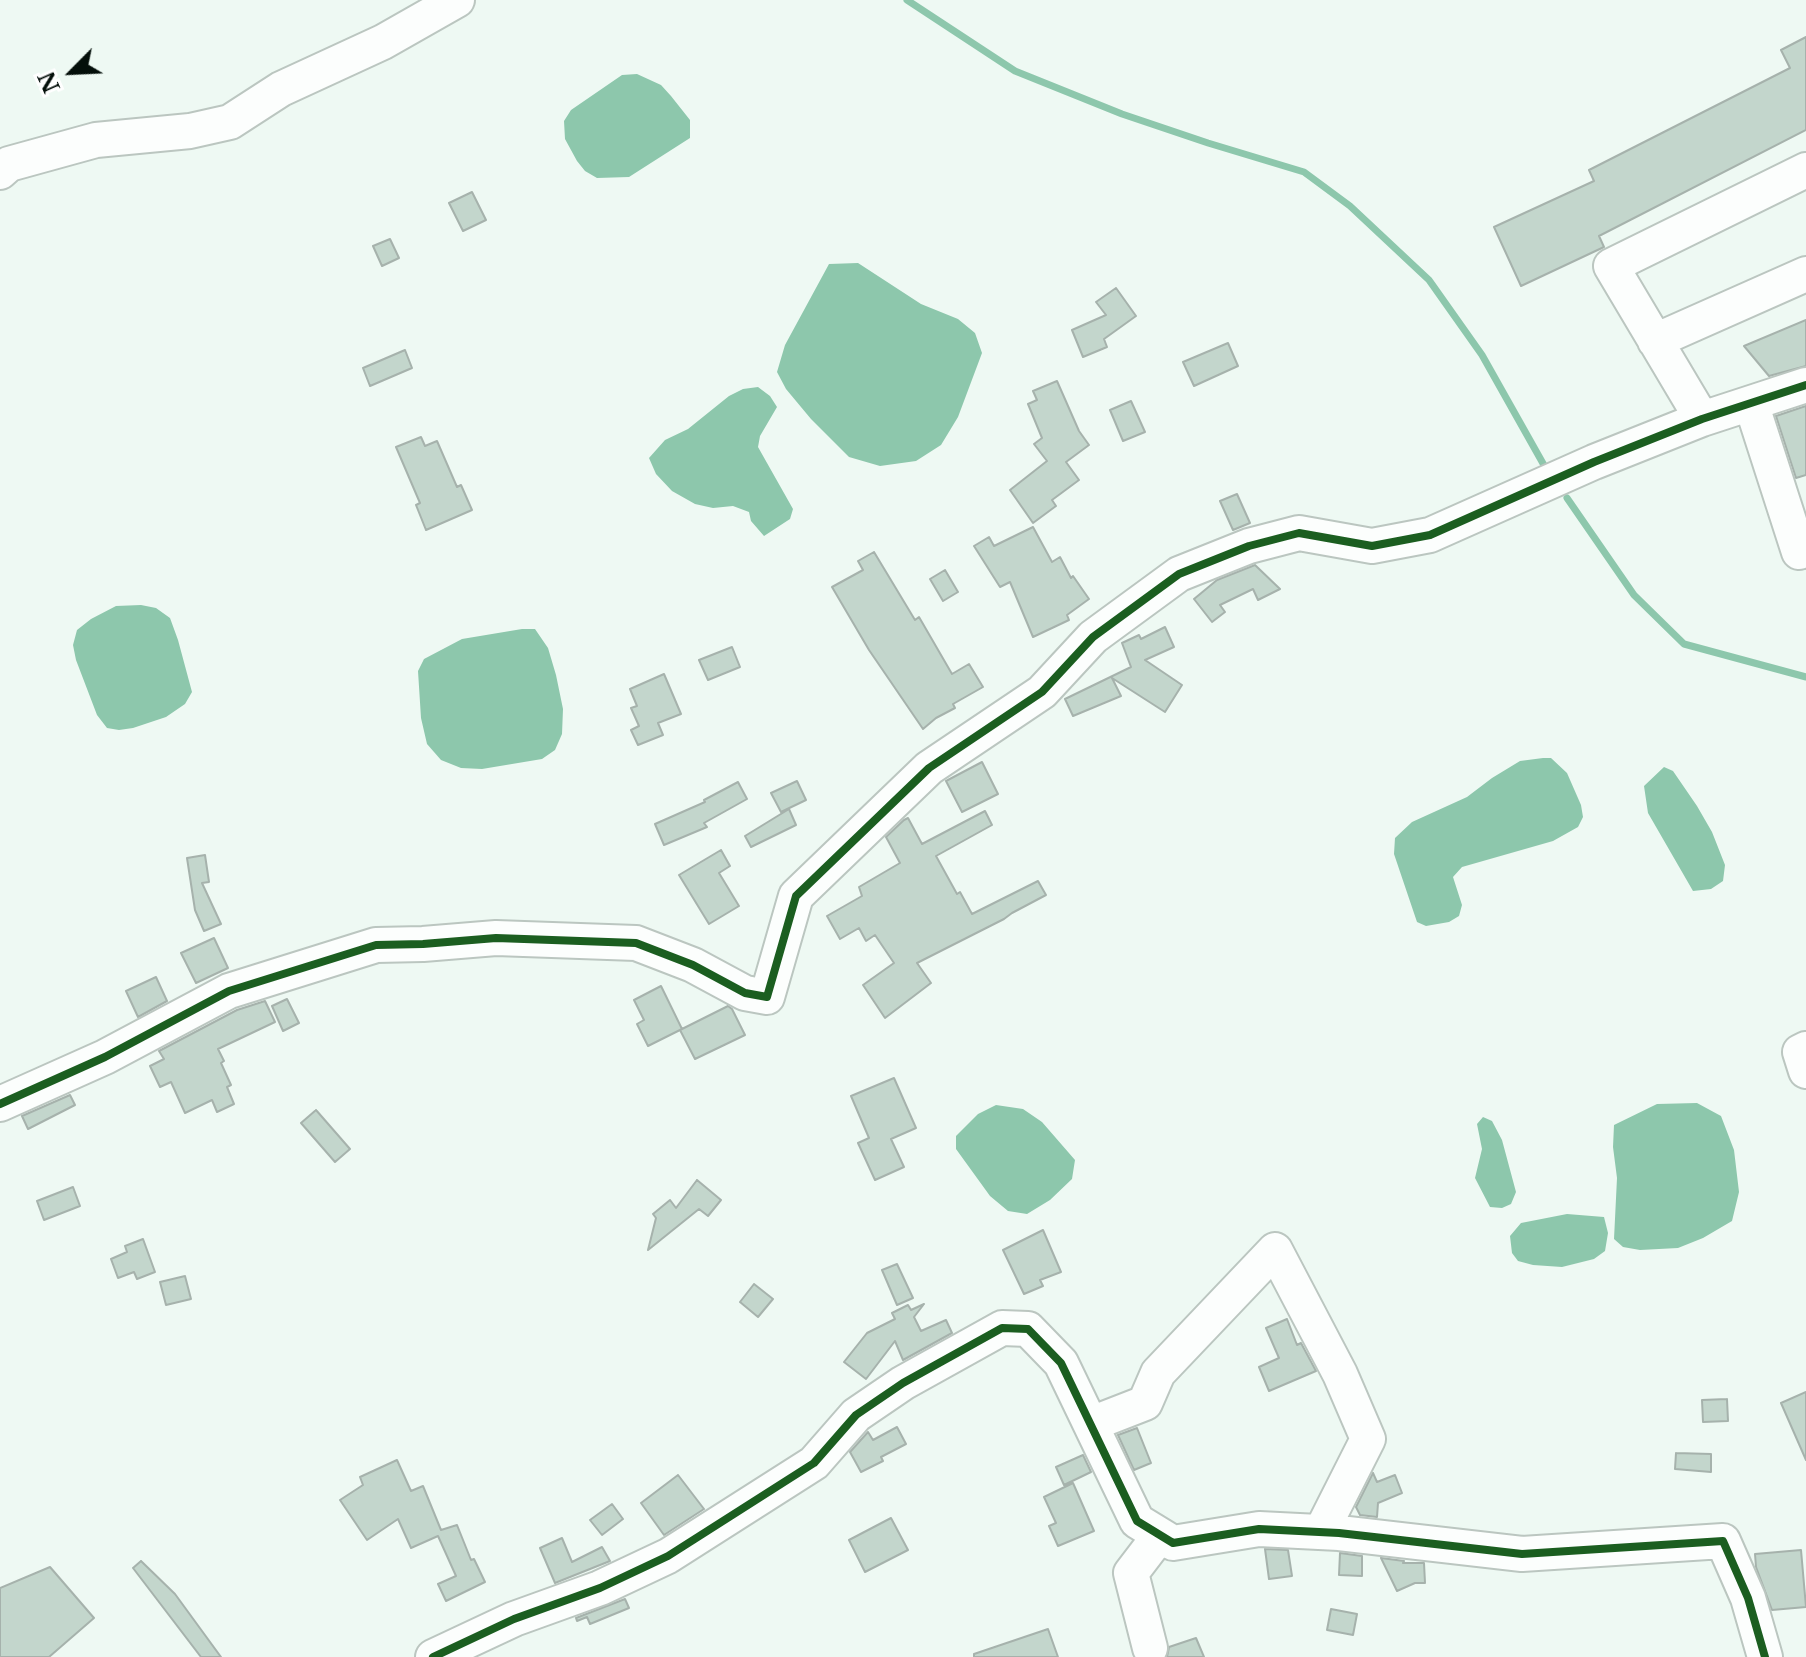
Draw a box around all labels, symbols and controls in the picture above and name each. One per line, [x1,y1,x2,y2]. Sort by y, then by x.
north arrow [32,32,112,112]
text: N [33,67,66,97]

